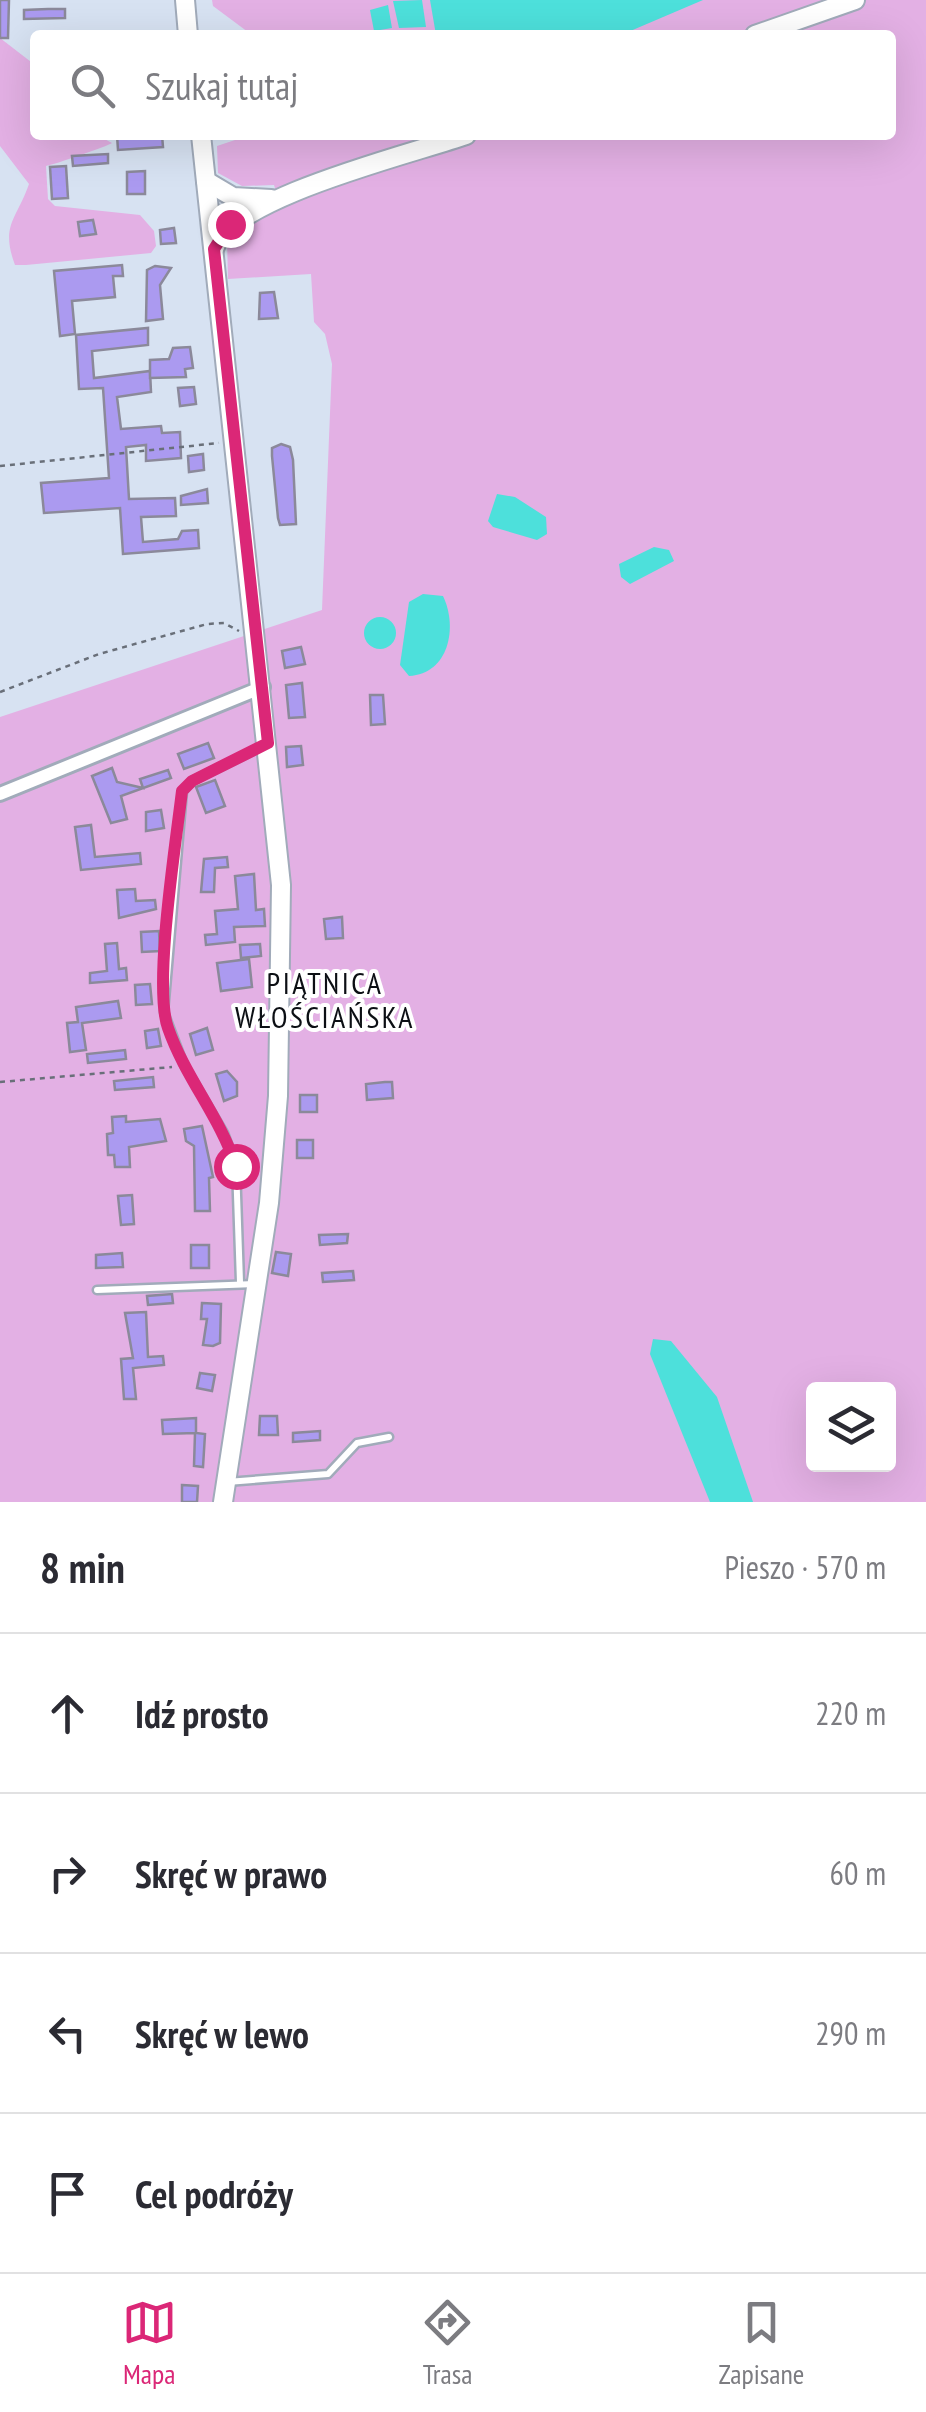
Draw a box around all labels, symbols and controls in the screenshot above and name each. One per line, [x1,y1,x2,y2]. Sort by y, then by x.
search box [30,30,896,140]
icon: search [65,58,120,113]
text: Szukaj tutaj [145,61,298,110]
route end [208,202,254,248]
district label: PIĄTNICA WŁOŚCIAŃSKA [235,963,415,1036]
route start [214,1144,260,1190]
map controls [806,1382,896,1472]
button: layers [806,1382,896,1472]
text: 8 min [40,1540,125,1595]
text: Pieszo · 570 m [724,1546,886,1588]
icon: ahead [40,1686,95,1741]
text: Idź prosto [135,1689,269,1738]
text: 220 m [815,1692,886,1734]
icon: right [40,1846,95,1901]
text: Skręć w prawo [135,1849,327,1898]
text: 60 m [830,1852,886,1894]
icon: left [40,2006,95,2061]
text: Skręć w lewo [135,2009,309,2058]
text: 290 m [815,2012,886,2054]
icon: arrive [40,2166,95,2221]
text: Cel podróży [135,2169,293,2218]
tab: Mapa [122,2295,177,2392]
tab: Trasa [420,2295,475,2392]
tab: Zapisane [718,2295,804,2392]

